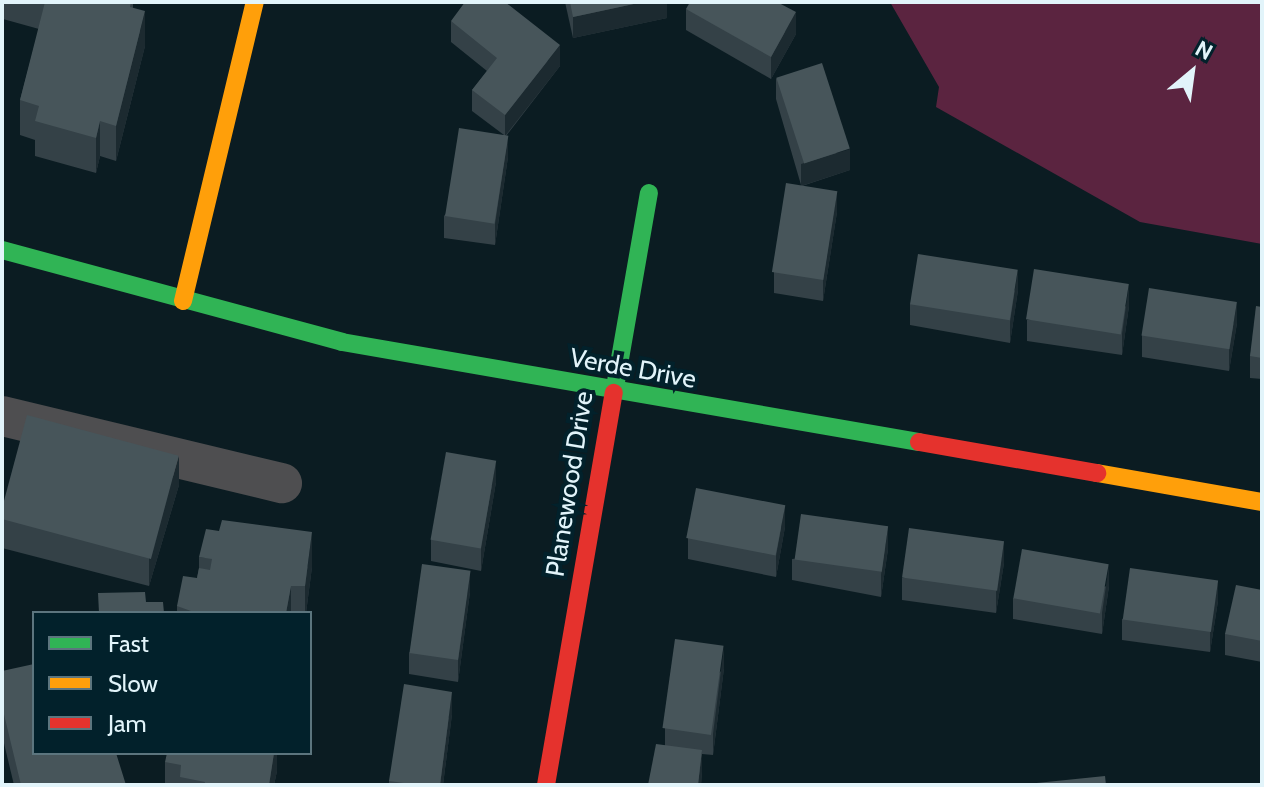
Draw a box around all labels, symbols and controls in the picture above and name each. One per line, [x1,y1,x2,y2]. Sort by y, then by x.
north arrow [1152,32,1232,112]
text: N [1191,35,1217,66]
street label: Verde Drive [568,343,698,395]
street label: Planewood Drive [540,389,600,579]
legend [32,611,312,755]
text: Fast [108,629,149,658]
text: Slow [108,669,158,698]
text: Jam [108,709,146,738]

